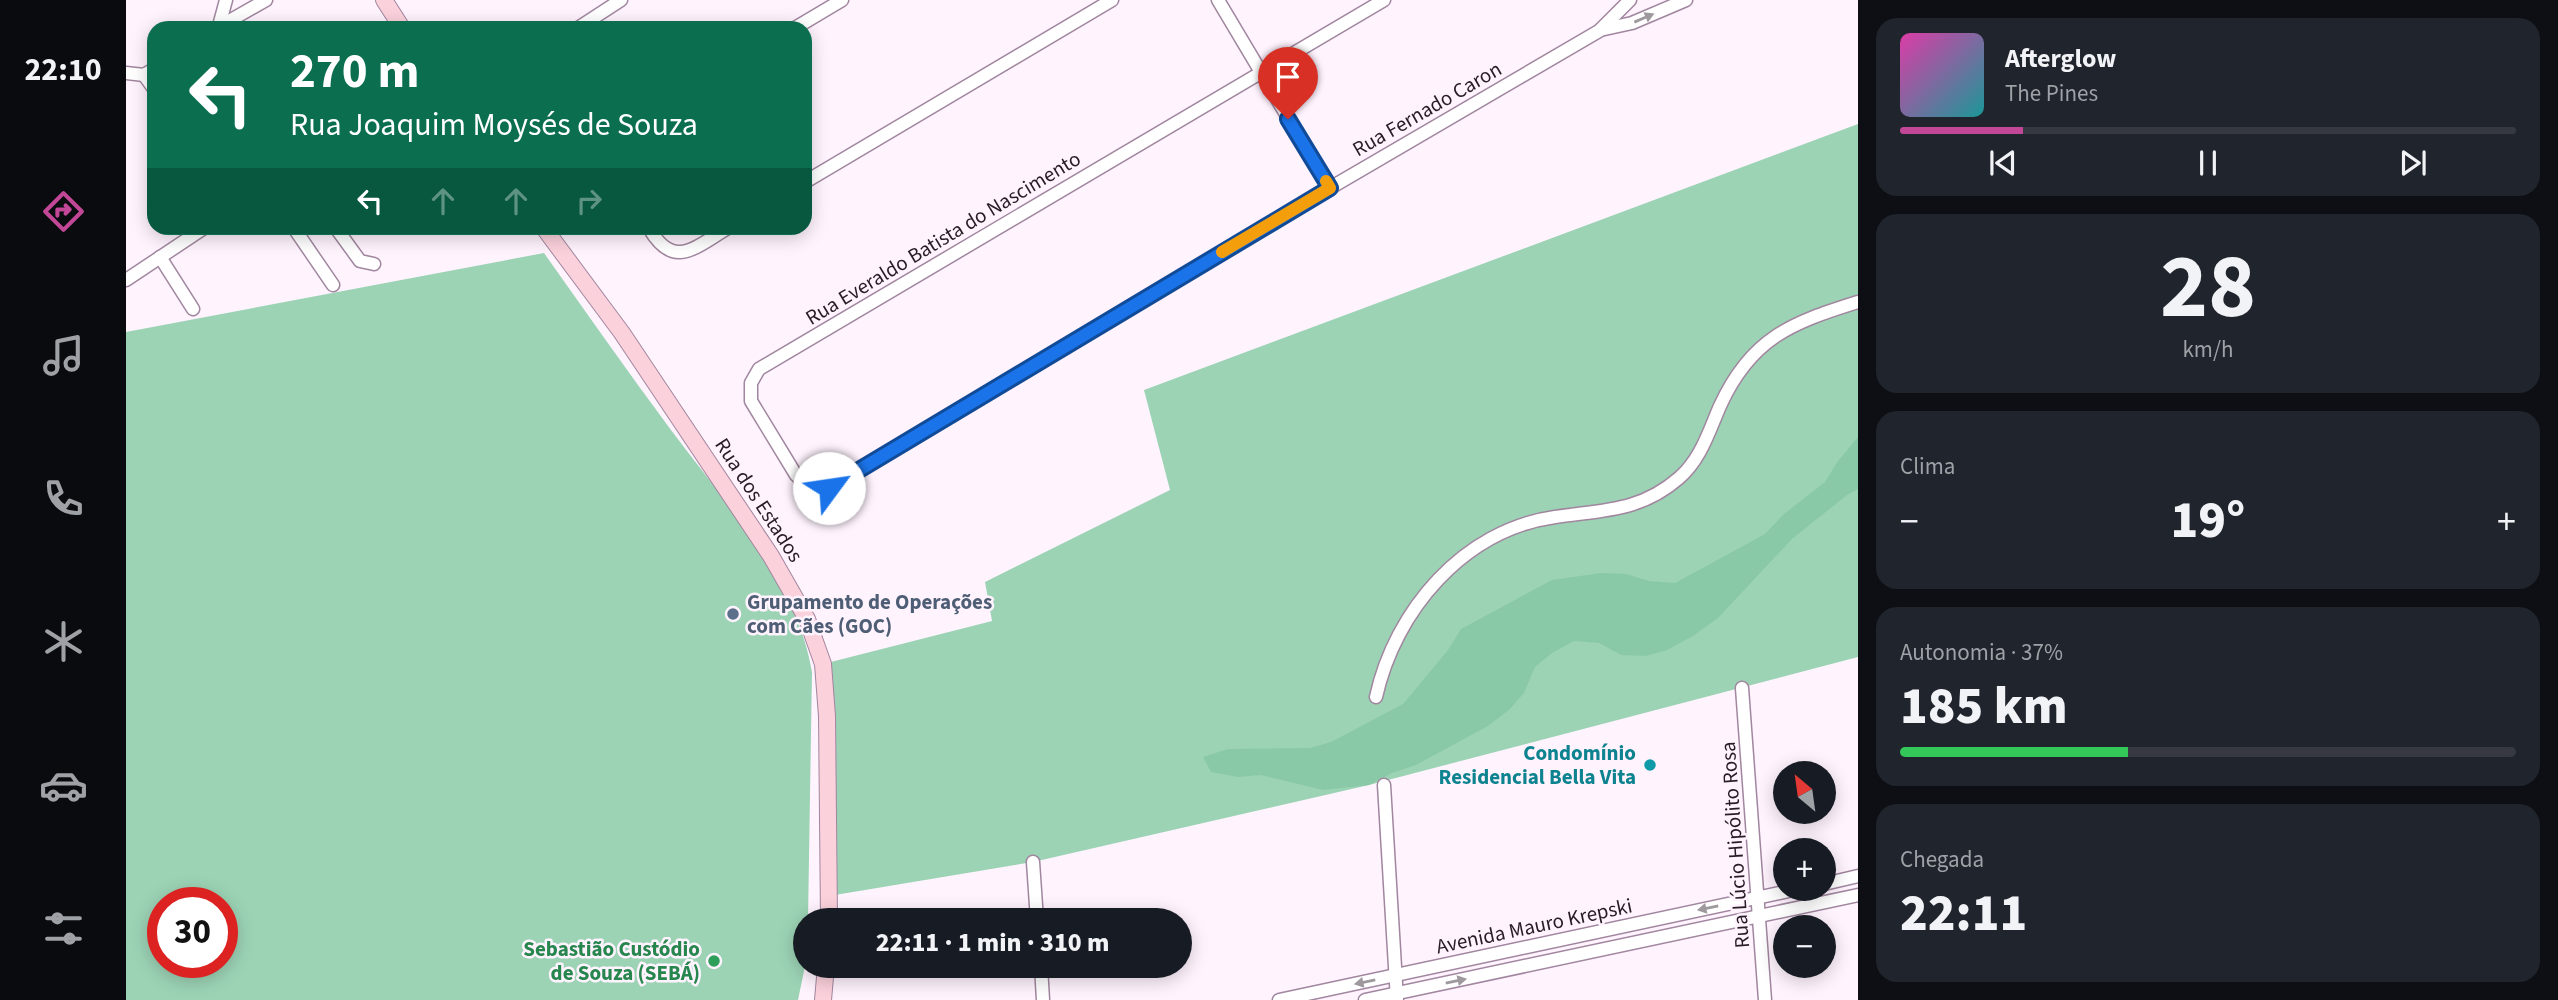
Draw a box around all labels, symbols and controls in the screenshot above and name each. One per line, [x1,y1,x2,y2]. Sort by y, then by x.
one-way arrow [1633,12,1654,23]
text: 270 m [290,37,419,107]
text: Afterglow [2005,40,2116,77]
text: 22:10 [24,47,102,93]
pin [1258,47,1318,119]
icon: left [175,49,266,140]
street label: Rua Fernado Caron [1347,54,1507,164]
icon: arrive [1269,58,1307,96]
text: The Pines [2005,77,2098,110]
text: Rua Joaquim Moysés de Souza [290,102,698,148]
street label: Rua Everaldo Batista do Nascimento [800,144,1086,332]
icon: previous [1984,144,2022,182]
icon: pause [2189,144,2227,182]
icon: next [2394,144,2432,182]
icon: left [351,182,389,220]
icon: ahead [424,182,462,220]
icon: ahead [497,182,535,220]
icon: right [570,182,608,220]
icon: directions [39,187,88,236]
text: 28 [2160,223,2256,352]
icon: music [39,331,88,380]
text: km/h [2182,333,2234,366]
street label: Rua dos Estados [708,432,811,568]
text: Clima [1900,450,1955,483]
position arrow [792,451,866,525]
icon: phone [39,474,88,523]
text: 19° [2171,484,2245,558]
text: − [1900,495,1919,549]
text: + [2497,495,2516,549]
place label: Grupamento de Operações com Cães (GOC) [747,587,992,641]
marker: Grupamento de Operações com Cães (GOC) [725,606,741,622]
icon: climate [39,617,88,666]
text: Autonomia · 37% [1900,636,2063,669]
text: 185 km [1900,670,2068,744]
place label: Condomínio Residencial Bella Vita [1439,738,1636,792]
street label: Rua Lúcio Hipólito Rosa [1713,741,1757,949]
marker: Condomínio Residencial Bella Vita [1642,757,1658,773]
icon: car [39,761,88,810]
north arrow [1773,761,1836,824]
map controls [1773,761,1836,978]
button: + [1773,838,1836,901]
text: Chegada [1900,843,1984,876]
text: 22:11 [1900,877,2027,951]
speed limit sign: 30 [147,887,238,978]
street label: Avenida Mauro Krepski [1433,891,1635,961]
one-way arrow [1697,903,1719,914]
icon: filters [39,904,88,953]
button: − [1773,915,1836,978]
text: 22:11 · 1 min · 310 m [876,924,1109,961]
place label: Sebastião Custódio de Souza (SEBÁ) [523,934,700,988]
marker: Sebastião Custódio de Souza (SEBÁ) [706,953,722,969]
one-way arrow [1445,975,1467,986]
one-way arrow [1354,976,1376,987]

